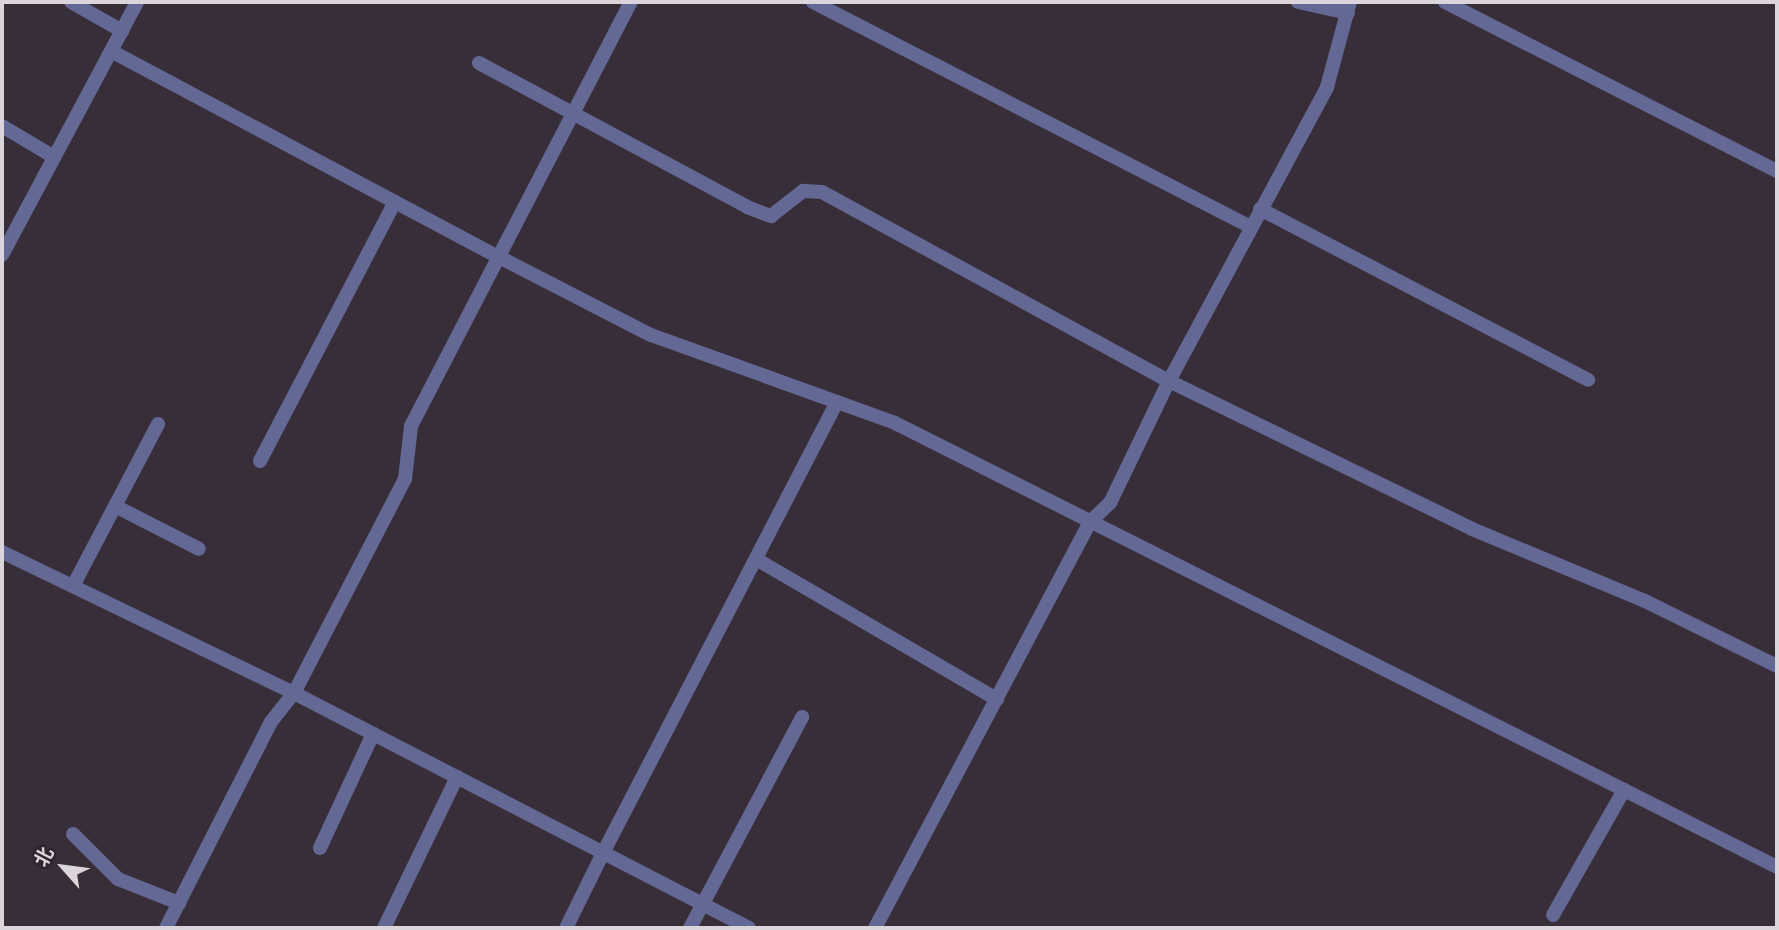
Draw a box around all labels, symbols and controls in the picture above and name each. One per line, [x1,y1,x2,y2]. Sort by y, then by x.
north arrow [28,832,98,902]
text: 北 [29,843,59,871]

